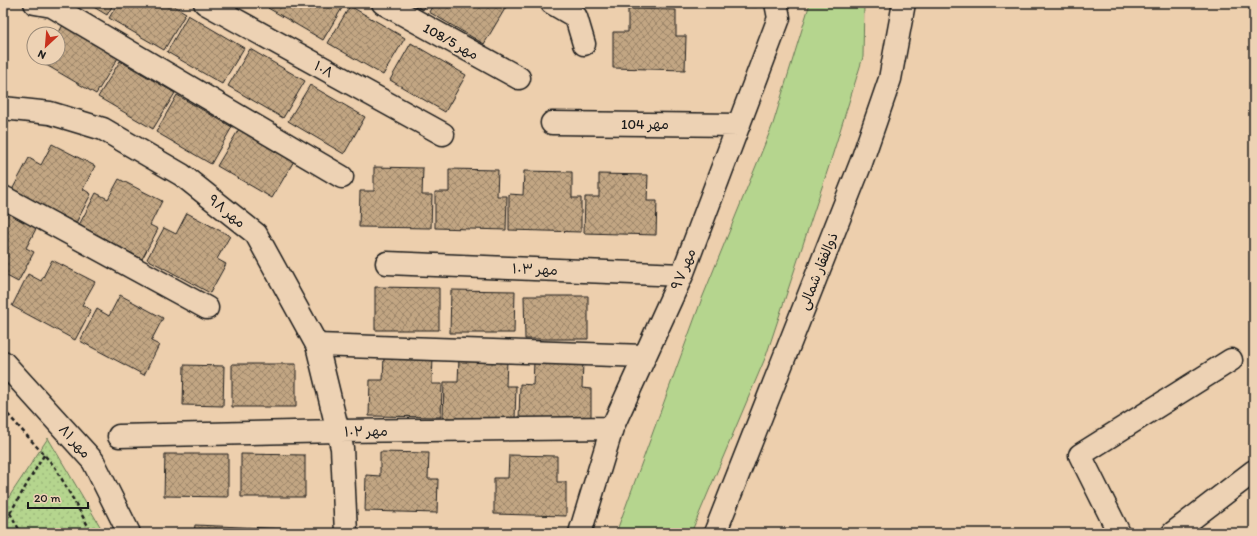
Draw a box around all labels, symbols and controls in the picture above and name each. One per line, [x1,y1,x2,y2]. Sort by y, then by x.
street label: مهر 108/5 [420,19,481,64]
north arrow [26,26,66,66]
text: N [36,47,48,62]
street label: ۱۰۸ [311,57,336,82]
street label: مهر 104 [621,116,669,133]
street label: مهر ۹۸ [205,191,249,232]
street label: ذوالفقار شمالی [795,230,842,312]
street label: مهر ۹۷ [667,246,699,292]
street label: مهر ۱۰۳ [512,260,558,279]
street label: مهر ۸۱ [55,421,94,462]
street label: مهر ۱۰۲ [344,423,388,440]
scale bar [28,484,88,510]
text: 20 m [34,491,61,505]

